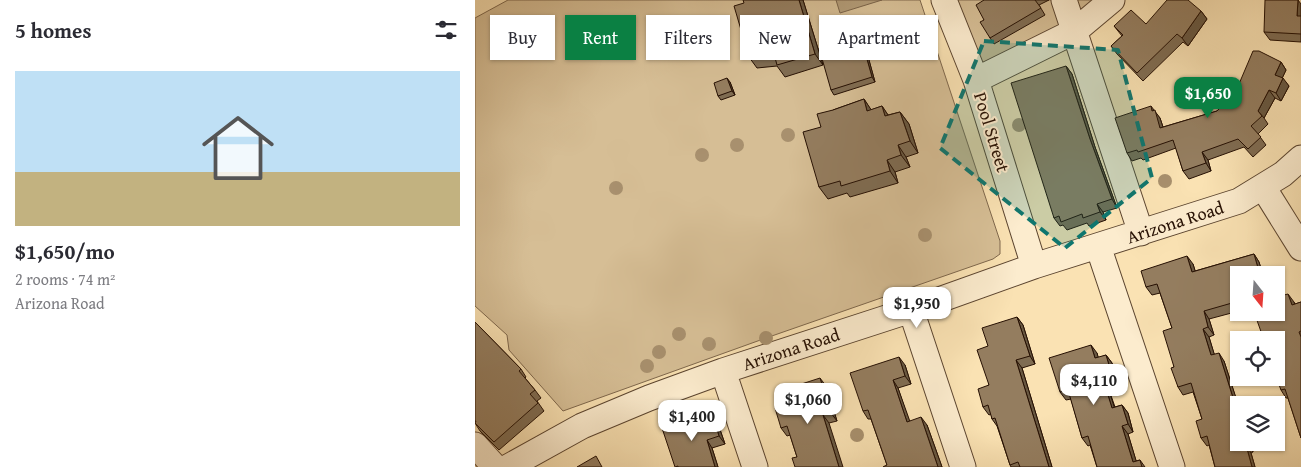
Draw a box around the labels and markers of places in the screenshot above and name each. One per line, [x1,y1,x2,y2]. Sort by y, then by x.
pin: $1,650 [1167,76,1249,119]
pin: $1,950 [876,286,958,329]
pin: $4,110 [1053,364,1135,406]
pin: $1,060 [767,382,849,425]
pin: $1,400 [651,400,733,442]

